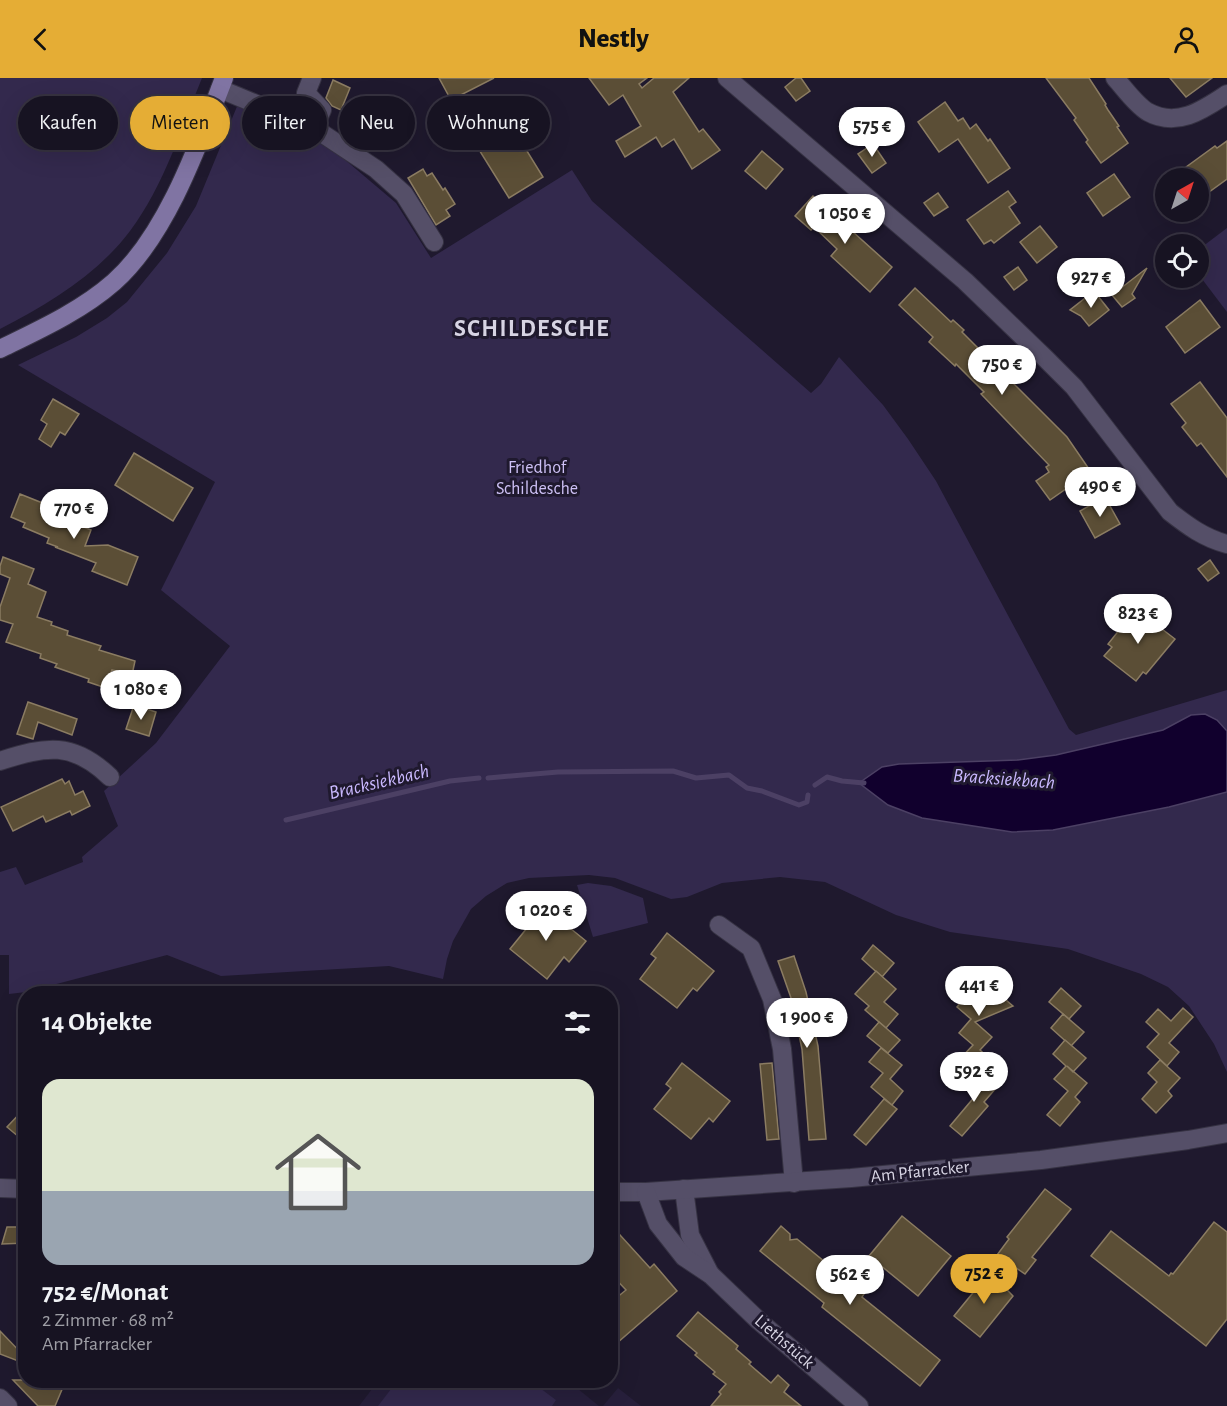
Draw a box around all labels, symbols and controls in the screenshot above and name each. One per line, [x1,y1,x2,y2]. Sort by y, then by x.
icon: back [24,23,57,56]
icon: person [1170,23,1203,56]
text: Nestly [578,25,649,52]
chip: Kaufen [18,96,118,150]
chip: Mieten [130,96,230,150]
chip: Filter [242,96,327,150]
chip: Neu [339,96,415,150]
chip: Wohnung [427,96,550,150]
pin: 575 € [830,107,914,158]
text: 575 € [853,116,891,136]
north arrow [1155,168,1209,222]
map controls [1155,168,1209,288]
pin: 1 050 € [790,194,900,245]
text: 1 050 € [819,203,871,223]
button: locate [1155,234,1209,288]
pin: 927 € [1049,258,1133,309]
text: 927 € [1071,267,1111,287]
district label: SCHILDESCHE [454,317,610,341]
pin: 750 € [960,345,1044,396]
text: 750 € [982,354,1022,374]
park label: Friedhof Schildesche [496,459,578,498]
pin: 490 € [1058,467,1142,518]
text: 490 € [1079,476,1121,496]
pin: 770 € [32,489,116,540]
text: 770 € [54,498,94,518]
pin: 823 € [1096,594,1180,645]
text: 823 € [1118,603,1158,623]
pin: 1 080 € [86,670,196,721]
text: 1 080 € [114,679,168,699]
water label: Bracksiekbach [327,761,431,803]
water label: Bracksiekbach [952,765,1056,793]
pin: 1 020 € [491,891,601,942]
text: 1 020 € [520,900,572,920]
pin: 441 € [937,966,1021,1017]
text: 441 € [959,975,999,995]
pin: 1 900 € [752,998,862,1049]
icon: filters [561,1006,594,1039]
text: 1 900 € [780,1007,834,1027]
text: 14 Objekte [42,1009,152,1035]
pin: 592 € [932,1052,1016,1103]
text: 592 € [954,1061,994,1081]
icon: home [264,1118,372,1226]
street label: Am Pfarracker [870,1158,970,1186]
pin: 752 € [942,1254,1026,1305]
pin: 562 € [808,1255,892,1306]
text: 752 € [964,1263,1004,1283]
text: 562 € [830,1264,870,1284]
text: 752 €/Monat [42,1279,168,1305]
text: 2 Zimmer · 68 m² [42,1310,174,1330]
street label: Liethstück [751,1312,818,1373]
text: Am Pfarracker [42,1334,152,1354]

